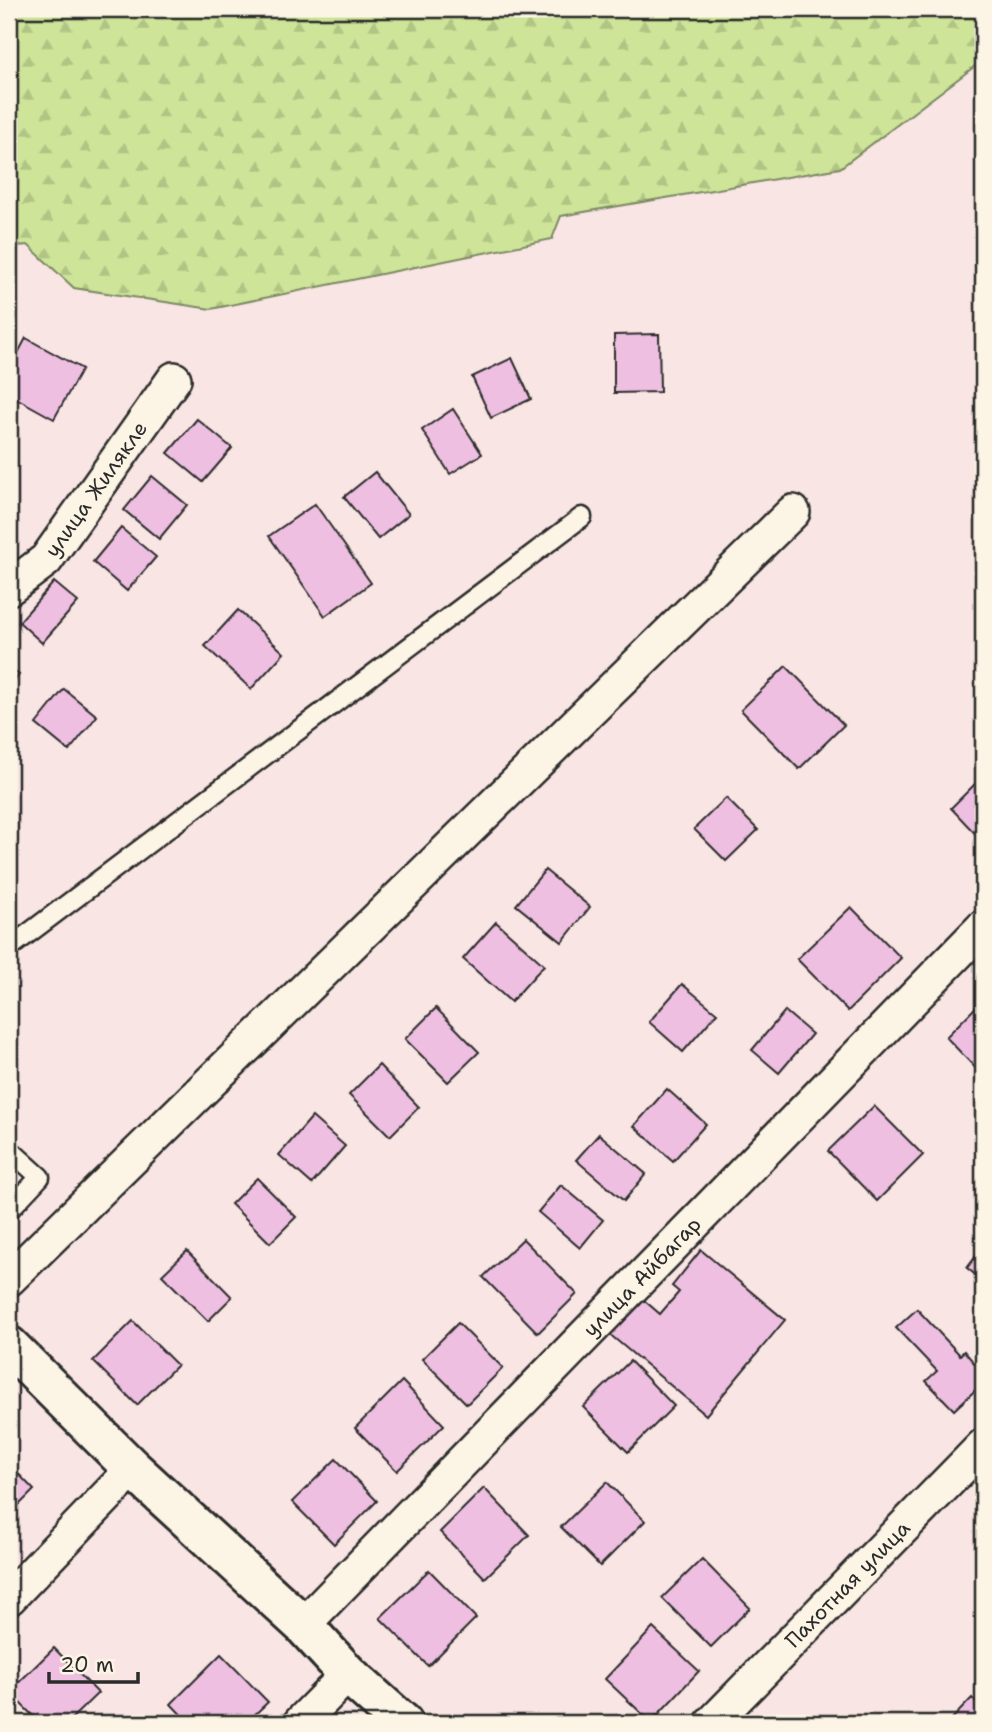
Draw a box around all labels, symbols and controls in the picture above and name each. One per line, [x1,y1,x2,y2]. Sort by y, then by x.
street label: улица Жилякле [38,416,154,563]
street label: улица Айбагар [577,1211,707,1343]
street label: Пахотная улица [779,1515,916,1654]
scale bar [49,1641,138,1685]
text: 20 m [60,1651,114,1679]

